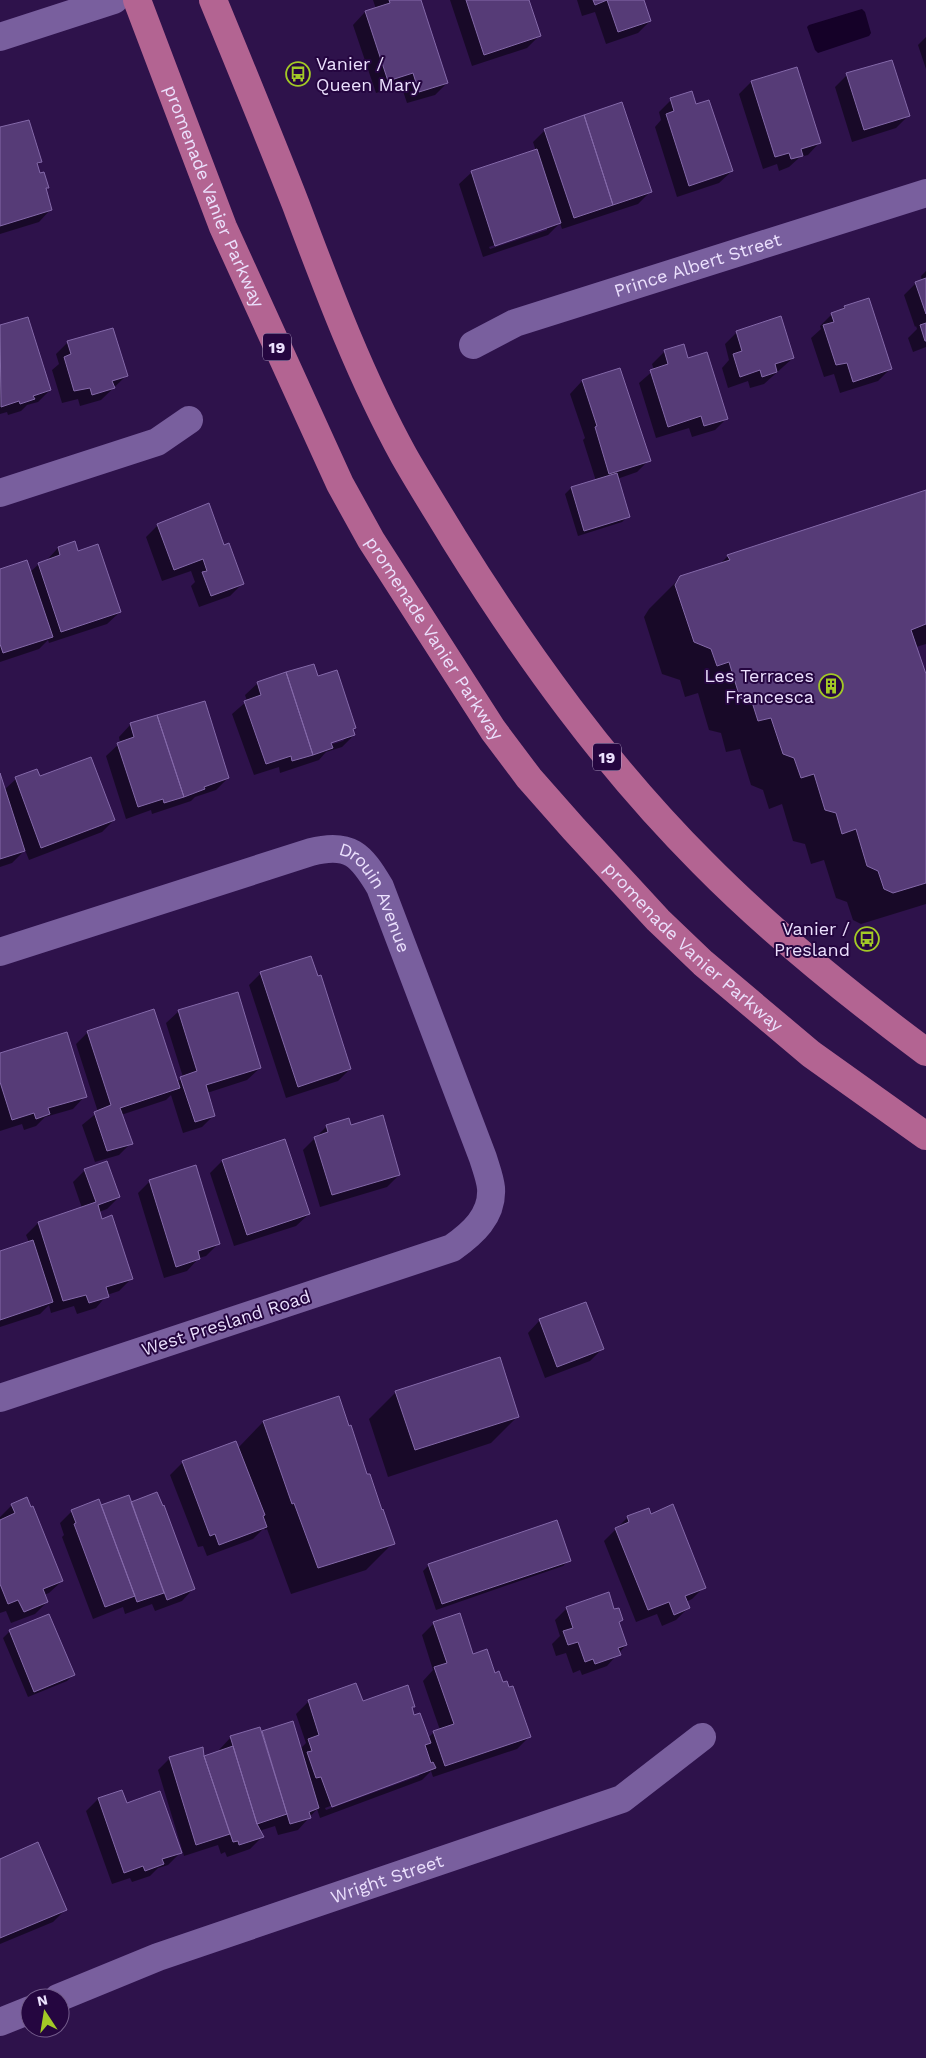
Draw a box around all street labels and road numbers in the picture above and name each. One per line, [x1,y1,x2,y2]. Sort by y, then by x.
street label: promenade Vanier Parkway [160,82,269,311]
street label: Prince Albert Street [611,228,784,301]
road number: 19 [263,334,291,361]
street label: promenade Vanier Parkway [361,532,508,745]
road number: 19 [593,744,621,770]
street label: Drouin Avenue [337,838,415,955]
street label: promenade Vanier Parkway [600,858,788,1036]
street label: West Presland Road [139,1285,313,1360]
street label: Wright Street [328,1850,446,1907]

